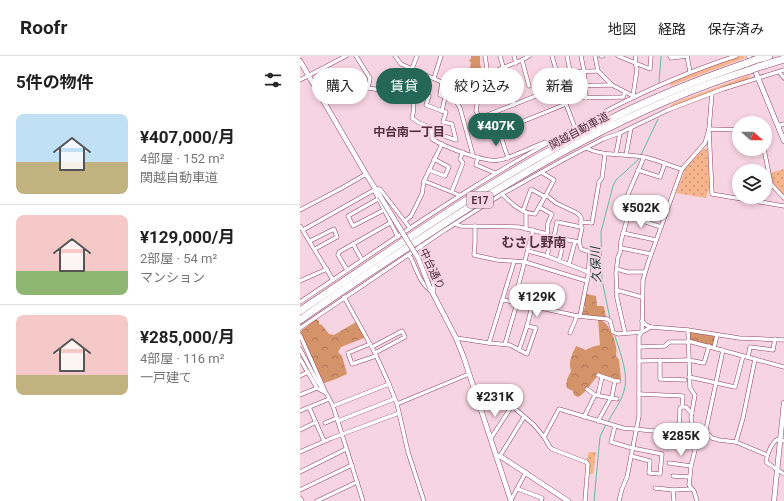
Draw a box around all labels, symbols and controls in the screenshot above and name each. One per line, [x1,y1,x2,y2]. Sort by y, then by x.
text: Roofr [20,16,67,39]
text: 地図 [608,21,636,37]
text: 経路 [658,21,686,37]
text: 保存済み [708,21,764,37]
chip: 購入 [312,68,368,104]
chip: 賃貸 [376,68,432,104]
chip: 絞り込み [440,68,524,104]
chip: 新着 [532,68,588,104]
icon: filters [262,69,284,91]
text: 5件の物件 [16,72,94,92]
street label: 関越自動車道 [547,110,611,152]
pin: ¥407K [468,113,524,147]
north arrow [732,116,772,156]
map controls [732,116,772,204]
text: ¥407K [477,118,515,133]
district label: 中台南一丁目 [373,125,445,139]
text: ¥407,000/月 [140,127,235,147]
icon: home [48,130,96,178]
text: 4部屋 · 152 m² [140,151,224,166]
button: layers [732,164,772,204]
text: 関越自動車道 [140,170,218,185]
road number: E17 [467,192,493,208]
pin: ¥502K [613,195,669,229]
text: ¥502K [622,200,660,215]
text: ¥129,000/月 [140,227,235,247]
icon: home [48,231,96,279]
district label: むさし野南 [501,235,567,250]
water label: 久保川 [588,245,604,283]
street label: 中台通り [417,246,447,292]
text: 2部屋 · 54 m² [140,251,217,266]
text: マンション [140,270,205,285]
pin: ¥129K [509,284,565,318]
text: ¥129K [518,289,556,304]
text: ¥285,000/月 [140,327,235,347]
icon: home [48,331,96,379]
text: 4部屋 · 116 m² [140,351,224,366]
text: 一戸建て [140,370,192,385]
pin: ¥231K [467,384,523,418]
text: ¥231K [476,389,514,404]
pin: ¥285K [653,423,709,457]
text: ¥285K [662,428,700,443]

